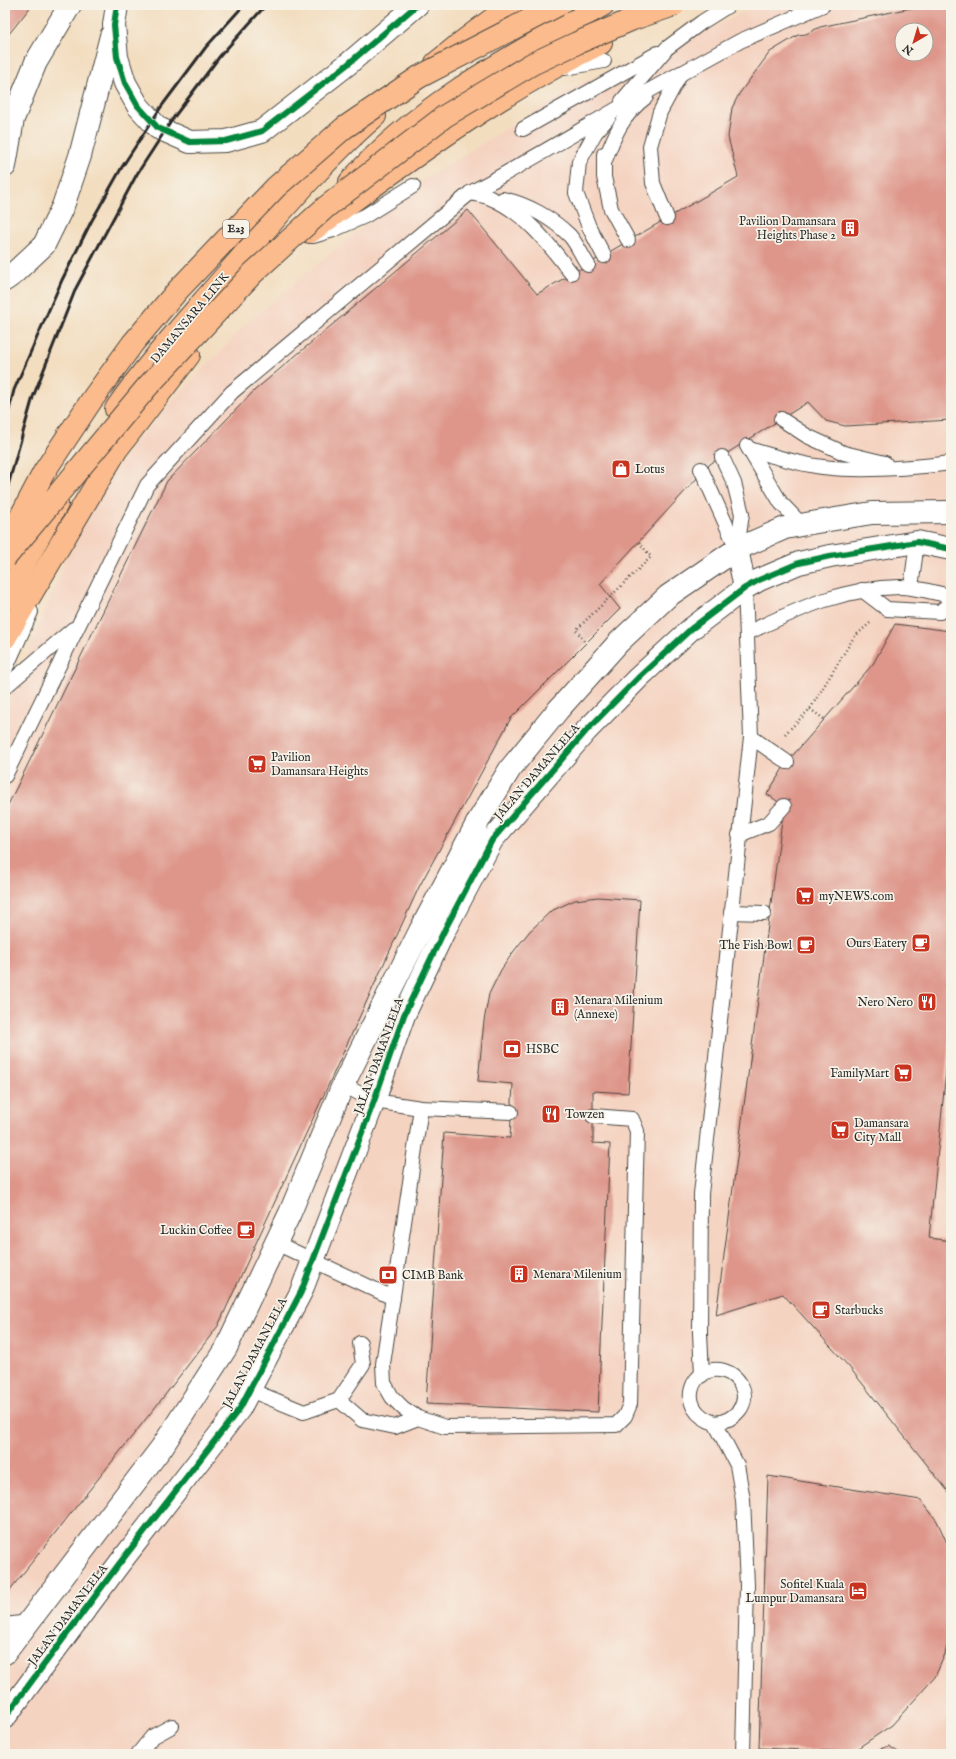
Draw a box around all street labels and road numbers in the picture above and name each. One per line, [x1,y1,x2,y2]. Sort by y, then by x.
road number: E23 [223,220,249,238]
street label: DAMANSARA LINK [148,269,233,366]
street label: JALAN DAMANLELA [490,720,584,826]
street label: JALAN DAMANLELA [350,995,408,1119]
street label: JALAN DAMANLELA [219,1294,292,1413]
street label: JALAN DAMANLELA [24,1561,112,1671]

